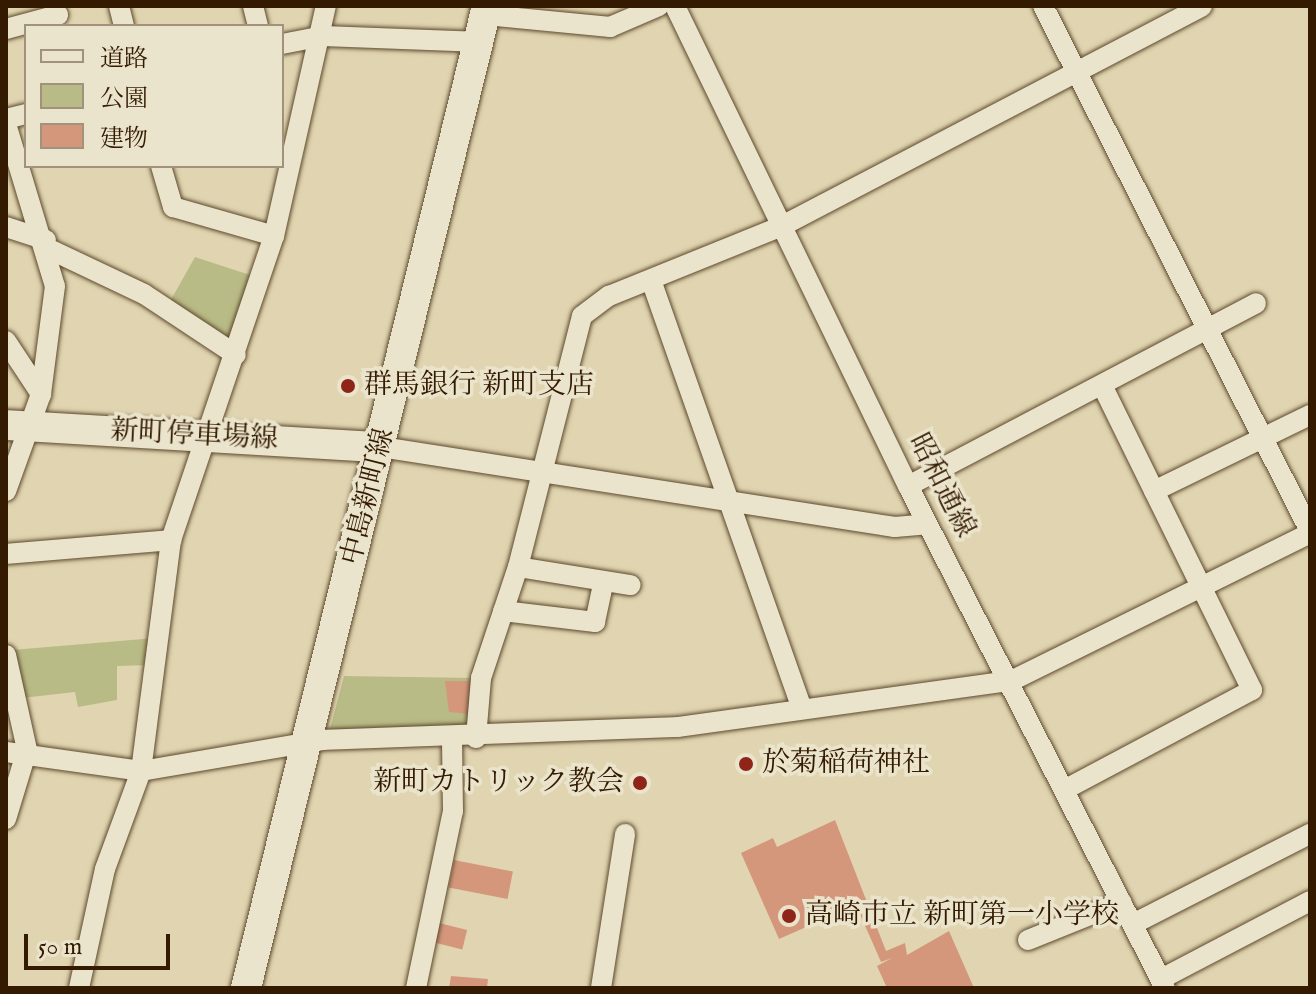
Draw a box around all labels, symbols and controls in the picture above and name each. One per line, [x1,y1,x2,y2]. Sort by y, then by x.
legend [24,24,284,168]
text: 道路 [100,44,148,75]
text: 公園 [100,84,148,115]
text: 建物 [100,124,148,155]
place label: 群馬銀行 新町支店 [364,369,594,403]
marker: 群馬銀行 新町支店 [339,377,357,395]
street label: 新町停車場線 [109,415,279,457]
street label: 中島新町線 [336,425,402,569]
street label: 昭和通線 [901,428,981,544]
place label: 於菊稲荷神社 [762,747,930,781]
marker: 於菊稲荷神社 [737,755,755,773]
place label: 新町カトリック教会 [372,766,624,800]
marker: 新町カトリック教会 [631,774,649,792]
place label: 高崎市立 新町第一小学校 [805,899,1119,933]
marker: 高崎市立 新町第一小学校 [780,907,798,925]
scale bar [28,918,174,968]
text: 50 m [38,932,82,963]

